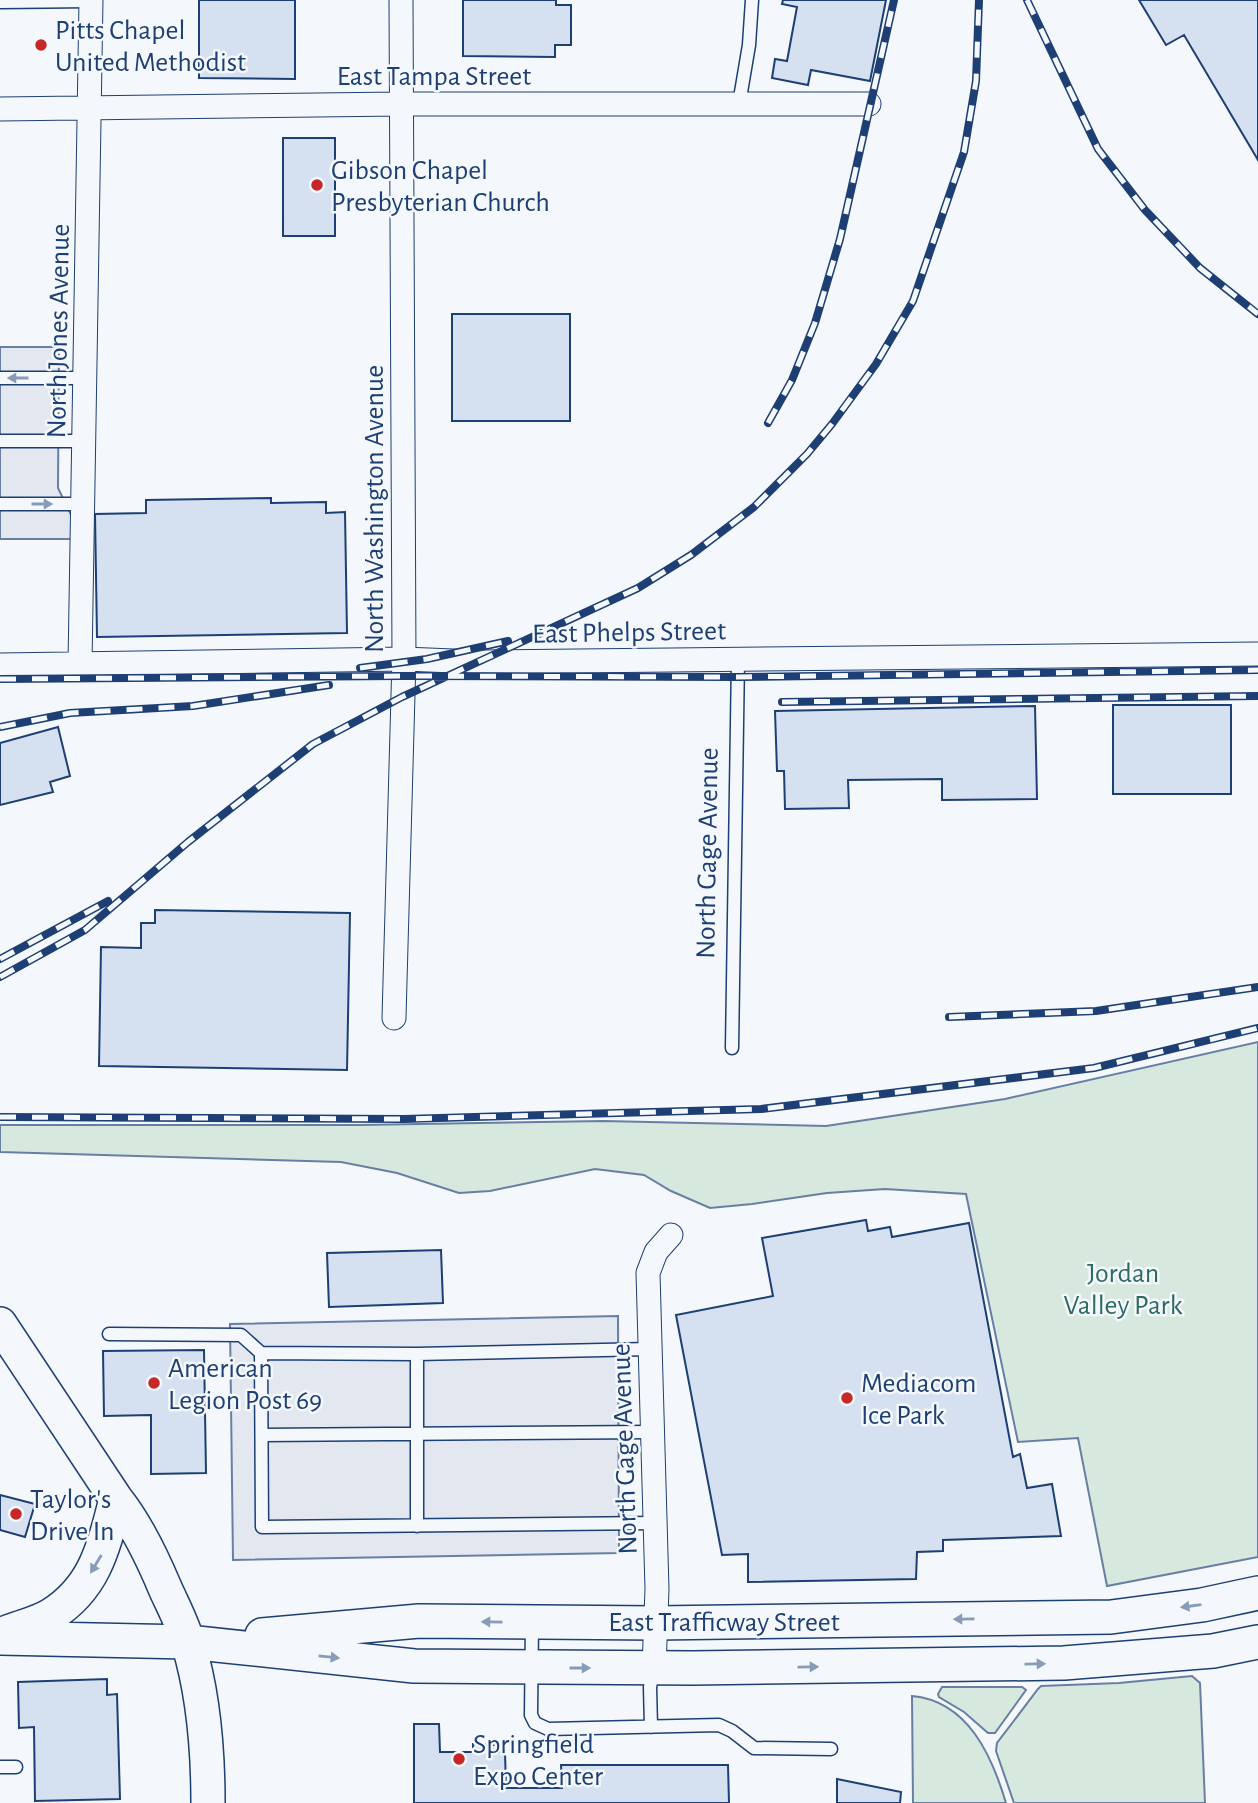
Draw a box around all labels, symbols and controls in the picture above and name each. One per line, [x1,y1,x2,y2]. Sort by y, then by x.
place label: Pitts Chapel United Methodist [55,17,246,77]
marker: Pitts Chapel United Methodist [33,37,49,53]
street label: East Tampa Street [337,63,531,91]
place label: Gibson Chapel Presbyterian Church [331,157,550,217]
marker: Gibson Chapel Presbyterian Church [309,177,325,193]
street label: North Jones Avenue [43,223,75,439]
street label: North Washington Avenue [361,365,389,653]
one-way arrow [7,372,29,384]
one-way arrow [31,498,53,510]
street label: East Phelps Street [532,617,726,649]
street label: North Gage Avenue [692,747,724,959]
park label: Jordan Valley Park [1064,1260,1183,1320]
street label: North Gage Avenue [607,1343,643,1555]
place label: American Legion Post 69 [168,1355,322,1415]
place label: Mediacom Ice Park [861,1370,976,1430]
marker: American Legion Post 69 [146,1375,162,1391]
marker: Mediacom Ice Park [839,1390,855,1406]
place label: Taylor's Drive In [30,1486,115,1546]
marker: Taylor's Drive In [8,1506,24,1522]
one-way arrow [90,1554,103,1573]
one-way arrow [1180,1601,1202,1612]
street label: East Trafficway Street [608,1609,840,1637]
one-way arrow [953,1613,975,1625]
one-way arrow [481,1616,503,1627]
one-way arrow [318,1652,340,1663]
one-way arrow [1025,1658,1047,1670]
one-way arrow [797,1661,819,1672]
one-way arrow [570,1662,592,1674]
place label: Springfield Expo Center [473,1731,603,1791]
marker: Springfield Expo Center [451,1751,467,1767]

